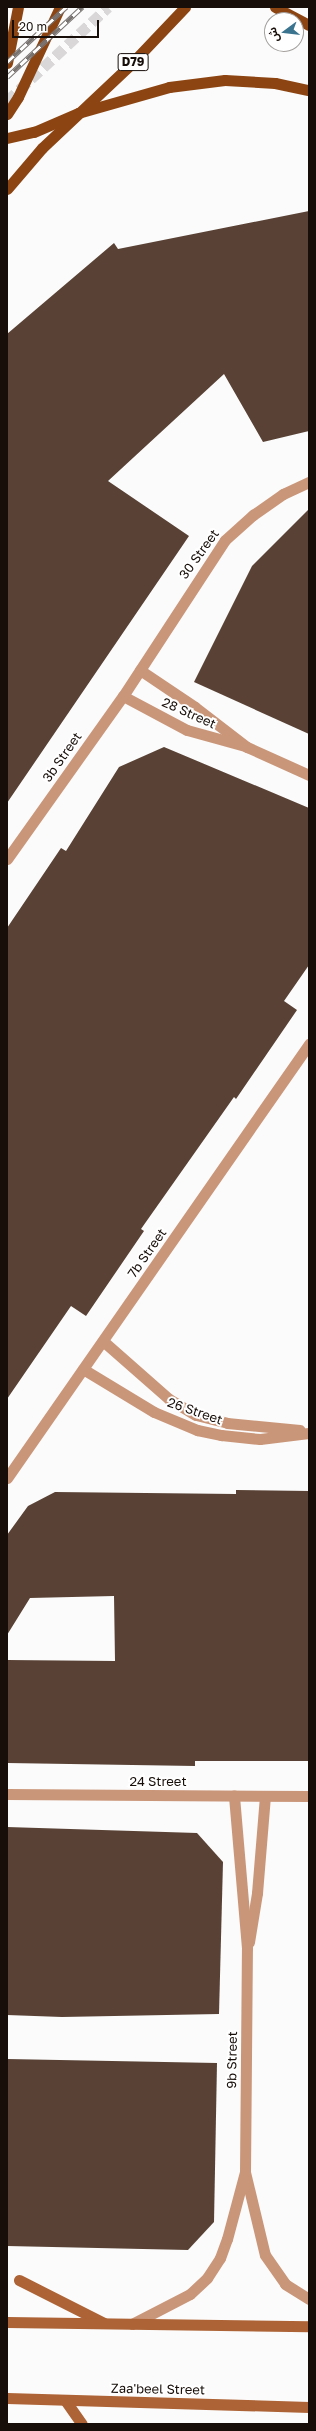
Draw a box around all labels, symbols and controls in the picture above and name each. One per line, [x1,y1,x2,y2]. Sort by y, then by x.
scale bar [14,12,101,38]
north arrow [264,12,304,52]
text: 20 m [19,19,47,34]
text: ش [265,26,281,44]
road number: D79 [117,52,149,72]
street label: 30 Street [176,526,222,582]
street label: 28 Street [160,694,218,732]
street label: 3b Street [39,729,85,785]
street label: 7b Street [124,1225,170,1281]
street label: 26 Street [165,1394,225,1428]
street label: 24 Street [129,1773,187,1789]
street label: 9b Street [224,2031,240,2089]
street label: Zaa'beel Street [111,2380,205,2398]

